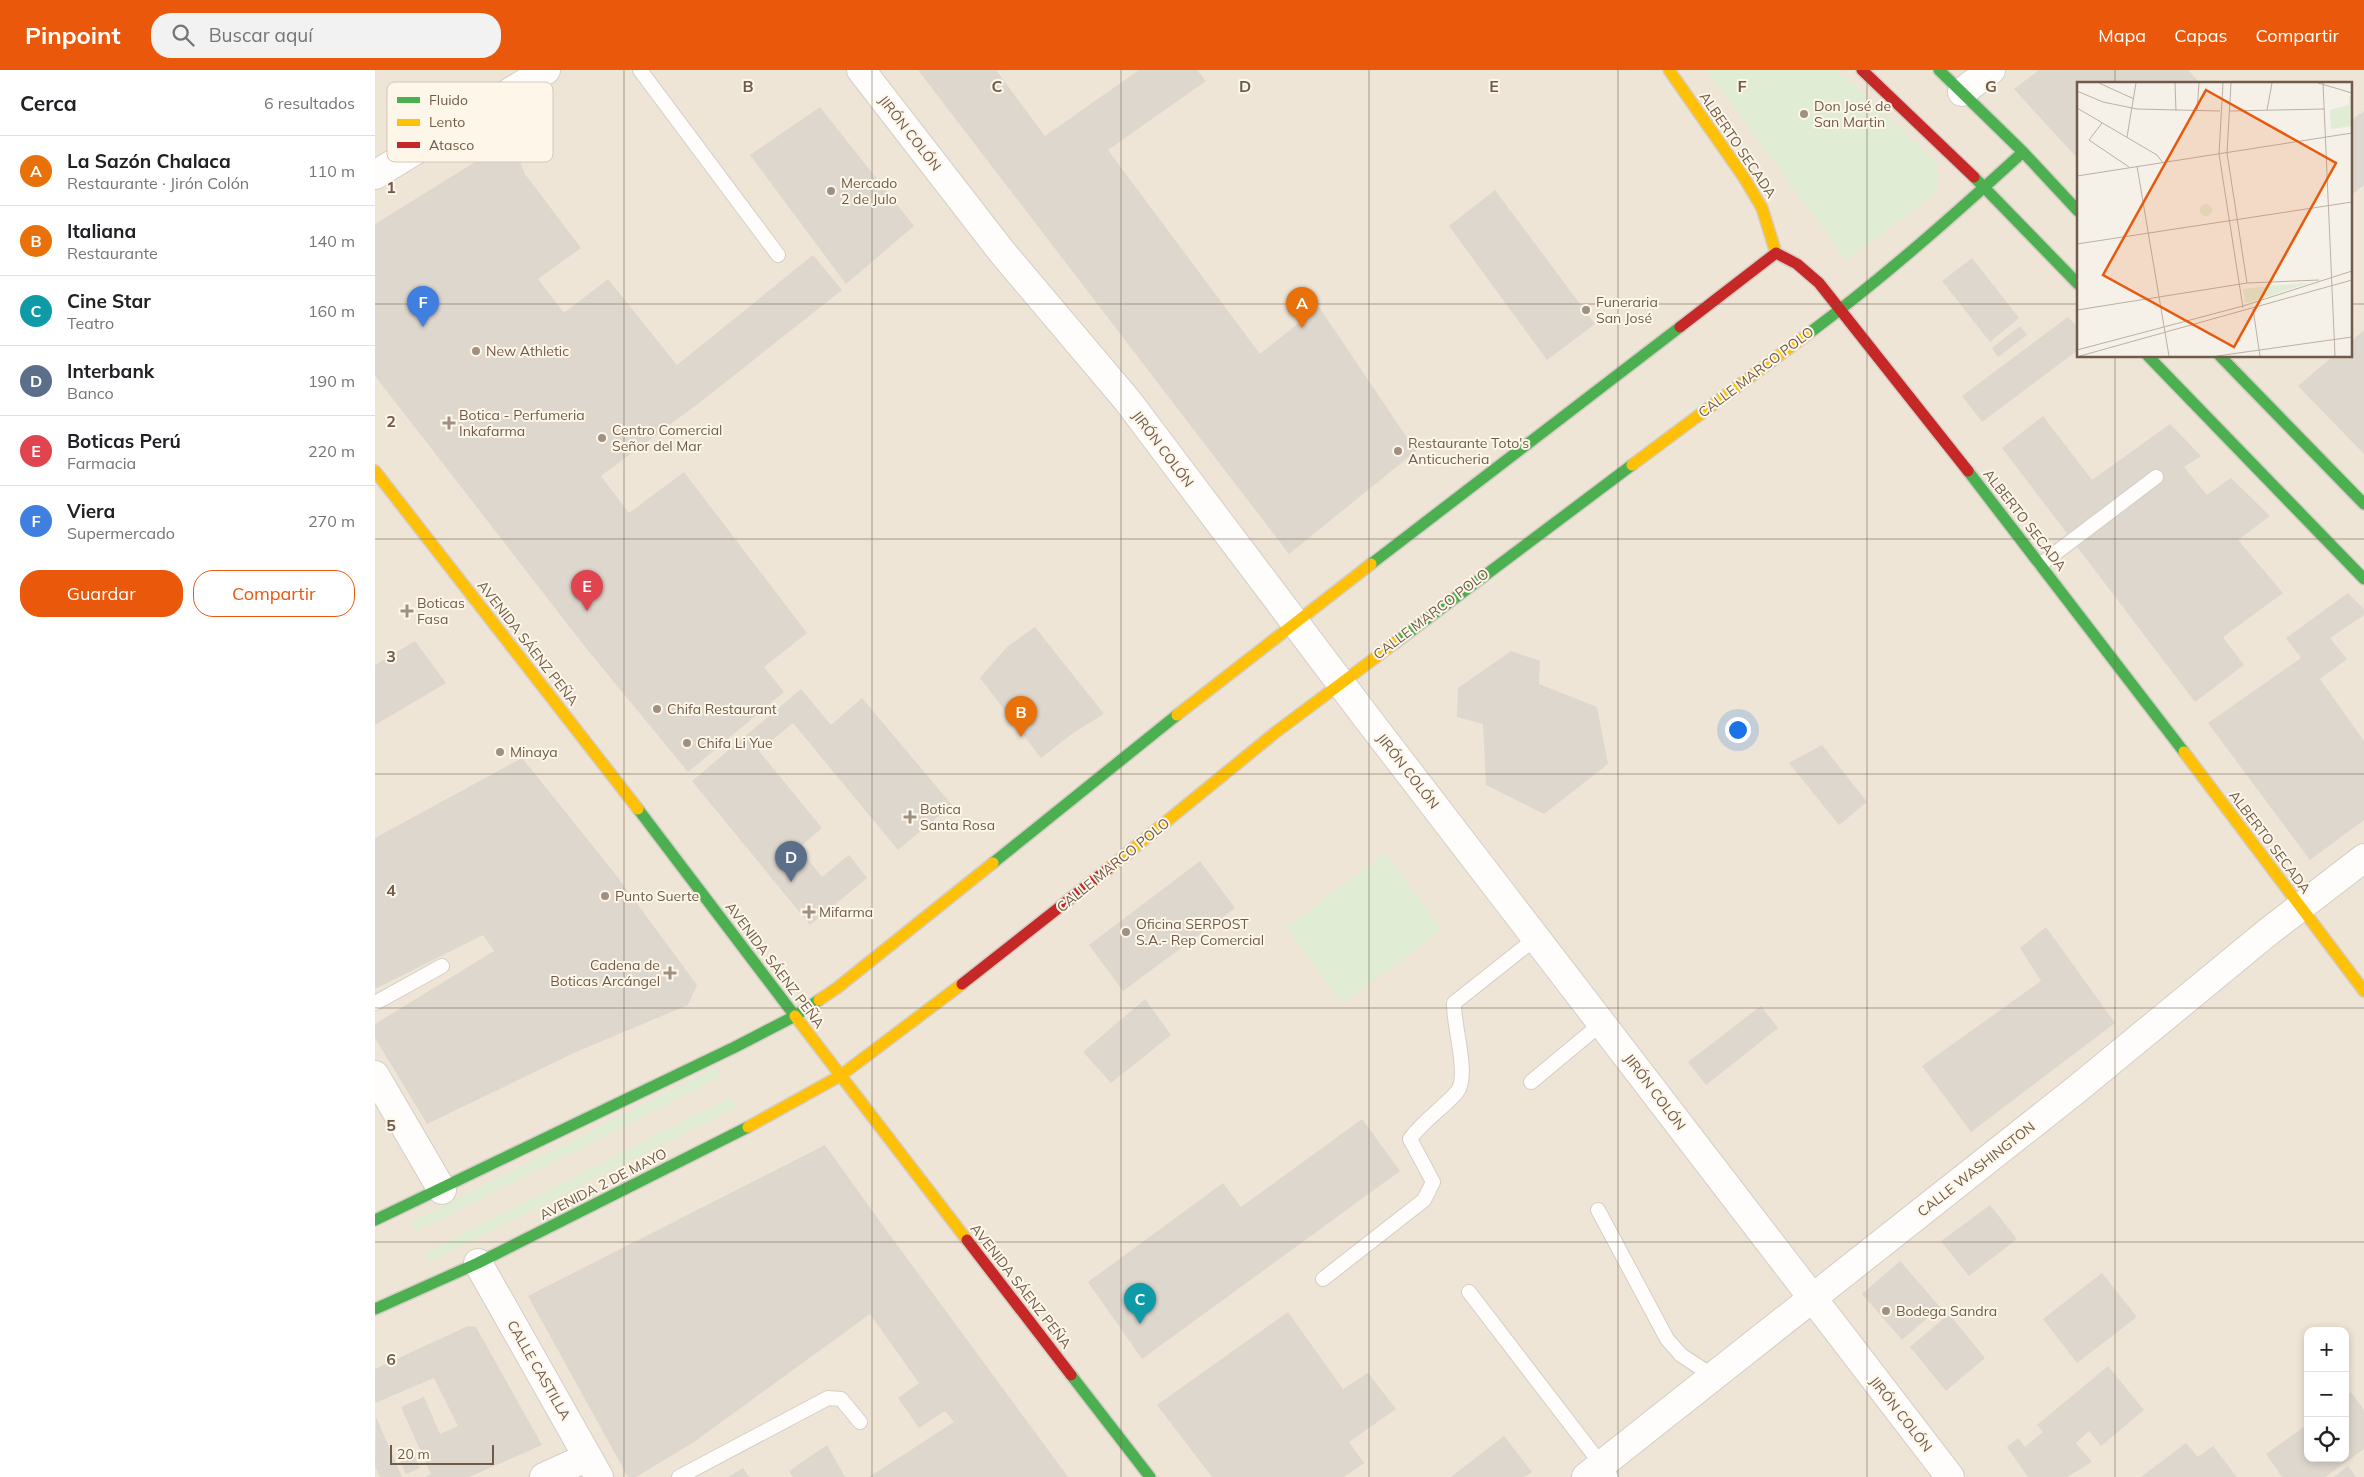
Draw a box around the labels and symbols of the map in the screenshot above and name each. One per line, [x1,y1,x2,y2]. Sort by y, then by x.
text: B [742,76,754,96]
text: C [992,76,1003,96]
text: D [1239,76,1251,96]
text: E [1489,76,1499,96]
text: F [1737,76,1747,96]
text: G [1985,76,1997,96]
legend [387,82,553,162]
inset map [2077,82,2351,358]
street label: ALBERTO SECADA [1696,88,1781,202]
text: Fluido [429,91,468,109]
street label: JIRÓN COLÓN [875,92,945,174]
place label: Don José de San Martin [1814,97,1891,131]
marker: Don José de San Martin [1798,108,1810,120]
text: Lento [429,113,465,131]
text: Atasco [429,136,474,154]
place label: Mercado 2 de Julo [841,174,897,208]
text: 1 [386,177,396,197]
marker: Mercado 2 de Julo [825,185,837,197]
pin: F [407,286,439,327]
pin: A [1286,287,1318,328]
place label: Funeraria San José [1596,293,1658,327]
marker: Funeraria San José [1580,304,1592,316]
street label: CALLE MARCO POLO [1695,323,1817,421]
place label: New Athletic [486,342,569,360]
marker: New Athletic [470,345,482,357]
place label: Botica - Perfumeria Inkafarma [459,406,585,440]
street label: JIRÓN COLÓN [1128,407,1198,491]
text: 2 [386,411,396,431]
marker: Botica - Perfumeria Inkafarma [443,417,455,429]
place label: Centro Comercial Señor del Mar [612,421,722,455]
marker: Centro Comercial Señor del Mar [596,432,608,444]
place label: Restaurante Toto's Anticucheria [1408,434,1529,468]
marker: Restaurante Toto's Anticucheria [1392,445,1404,457]
street label: ALBERTO SECADA [1980,465,2071,575]
street label: CALLE MARCO POLO [1370,565,1492,663]
pin: E [571,570,603,611]
street label: AVENIDA SÁENZ PEÑA [474,577,583,710]
place label: Boticas Fasa [417,594,465,628]
marker: Boticas Fasa [401,605,413,617]
text: 3 [386,646,396,666]
pin: B [1005,696,1037,737]
place label: Chifa Restaurant [667,700,777,718]
marker: Chifa Restaurant [651,703,663,715]
your location [1725,717,1751,743]
street label: JIRÓN COLÓN [1373,730,1443,812]
place label: Chifa Li Yue [697,734,773,752]
marker: Chifa Li Yue [681,737,693,749]
place label: Minaya [510,743,558,761]
marker: Minaya [494,746,506,758]
street label: ALBERTO SECADA [2225,787,2315,898]
place label: Botica Santa Rosa [920,800,995,834]
marker: Botica Santa Rosa [904,811,916,823]
street label: CALLE MARCO POLO [1053,814,1173,916]
pin: D [775,841,807,882]
text: 4 [386,880,396,900]
place label: Punto Suerte [615,887,699,905]
marker: Punto Suerte [599,890,611,902]
street label: AVENIDA SÁENZ PEÑA [722,898,829,1032]
place label: Mifarma [819,903,873,921]
marker: Mifarma [803,906,815,918]
place label: Oficina SERPOST S.A.- Rep Comercial [1136,915,1264,949]
marker: Oficina SERPOST S.A.- Rep Comercial [1120,926,1132,938]
place label: Cadena de Boticas Arcángel [550,956,660,990]
marker: Cadena de Boticas Arcángel [664,967,676,979]
street label: JIRÓN COLÓN [1620,1050,1690,1134]
text: 5 [386,1115,396,1135]
street label: CALLE WASHINGTON [1914,1117,2038,1221]
street label: AVENIDA 2 DE MAYO [536,1144,670,1224]
street label: AVENIDA SÁENZ PEÑA [967,1220,1076,1353]
pin: C [1124,1283,1156,1324]
place label: Bodega Sandra [1896,1302,1997,1320]
marker: Bodega Sandra [1880,1305,1892,1317]
street label: CALLE CASTILLA [503,1317,575,1424]
text: 6 [386,1349,396,1369]
street label: JIRÓN COLÓN [1866,1373,1936,1455]
scale bar [390,1442,494,1465]

